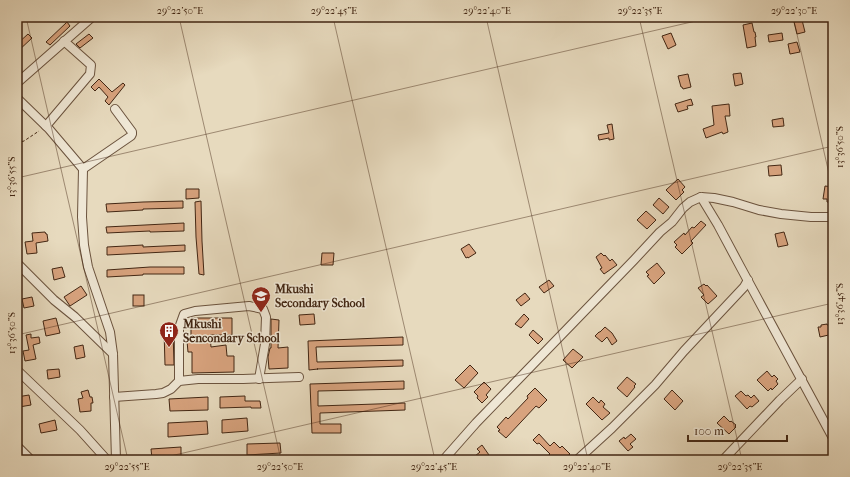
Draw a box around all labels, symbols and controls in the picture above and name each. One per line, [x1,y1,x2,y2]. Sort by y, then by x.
text: 29°22'50"E [157,5,203,17]
text: 29°22'45"E [311,5,357,17]
text: 29°22'40"E [463,5,511,17]
text: 29°22'35"E [618,5,662,17]
text: 29°22'30"E [771,5,817,17]
text: 13°36'50"S [834,126,846,168]
text: 13°36'55"S [6,157,18,197]
place label: Mkushi Secondary School [274,282,366,311]
text: 13°36'45"S [834,283,846,325]
school or university icon: Mkushi Secondary School [250,285,272,313]
text: 13°36'50"S [6,312,18,354]
place label: Mkushi Sencondary School [182,317,281,346]
building icon: Mkushi Sencondary School [158,320,180,348]
scale bar [688,417,787,443]
text: 100 m [694,424,724,438]
text: 29°22'55"E [104,461,150,473]
text: 29°22'50"E [257,461,303,473]
text: 29°22'45"E [411,461,457,473]
text: 29°22'40"E [563,461,611,473]
text: 29°22'35"E [718,461,762,473]

